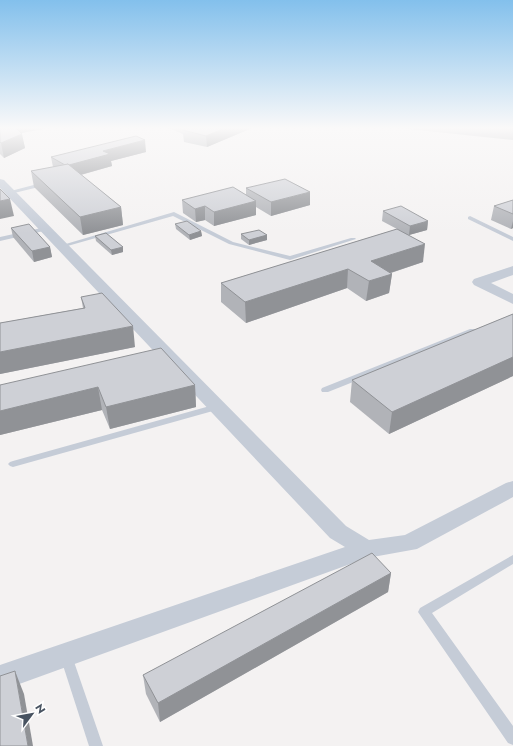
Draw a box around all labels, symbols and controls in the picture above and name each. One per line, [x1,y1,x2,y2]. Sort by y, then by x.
north arrow [12,694,52,734]
text: N [31,701,50,717]

